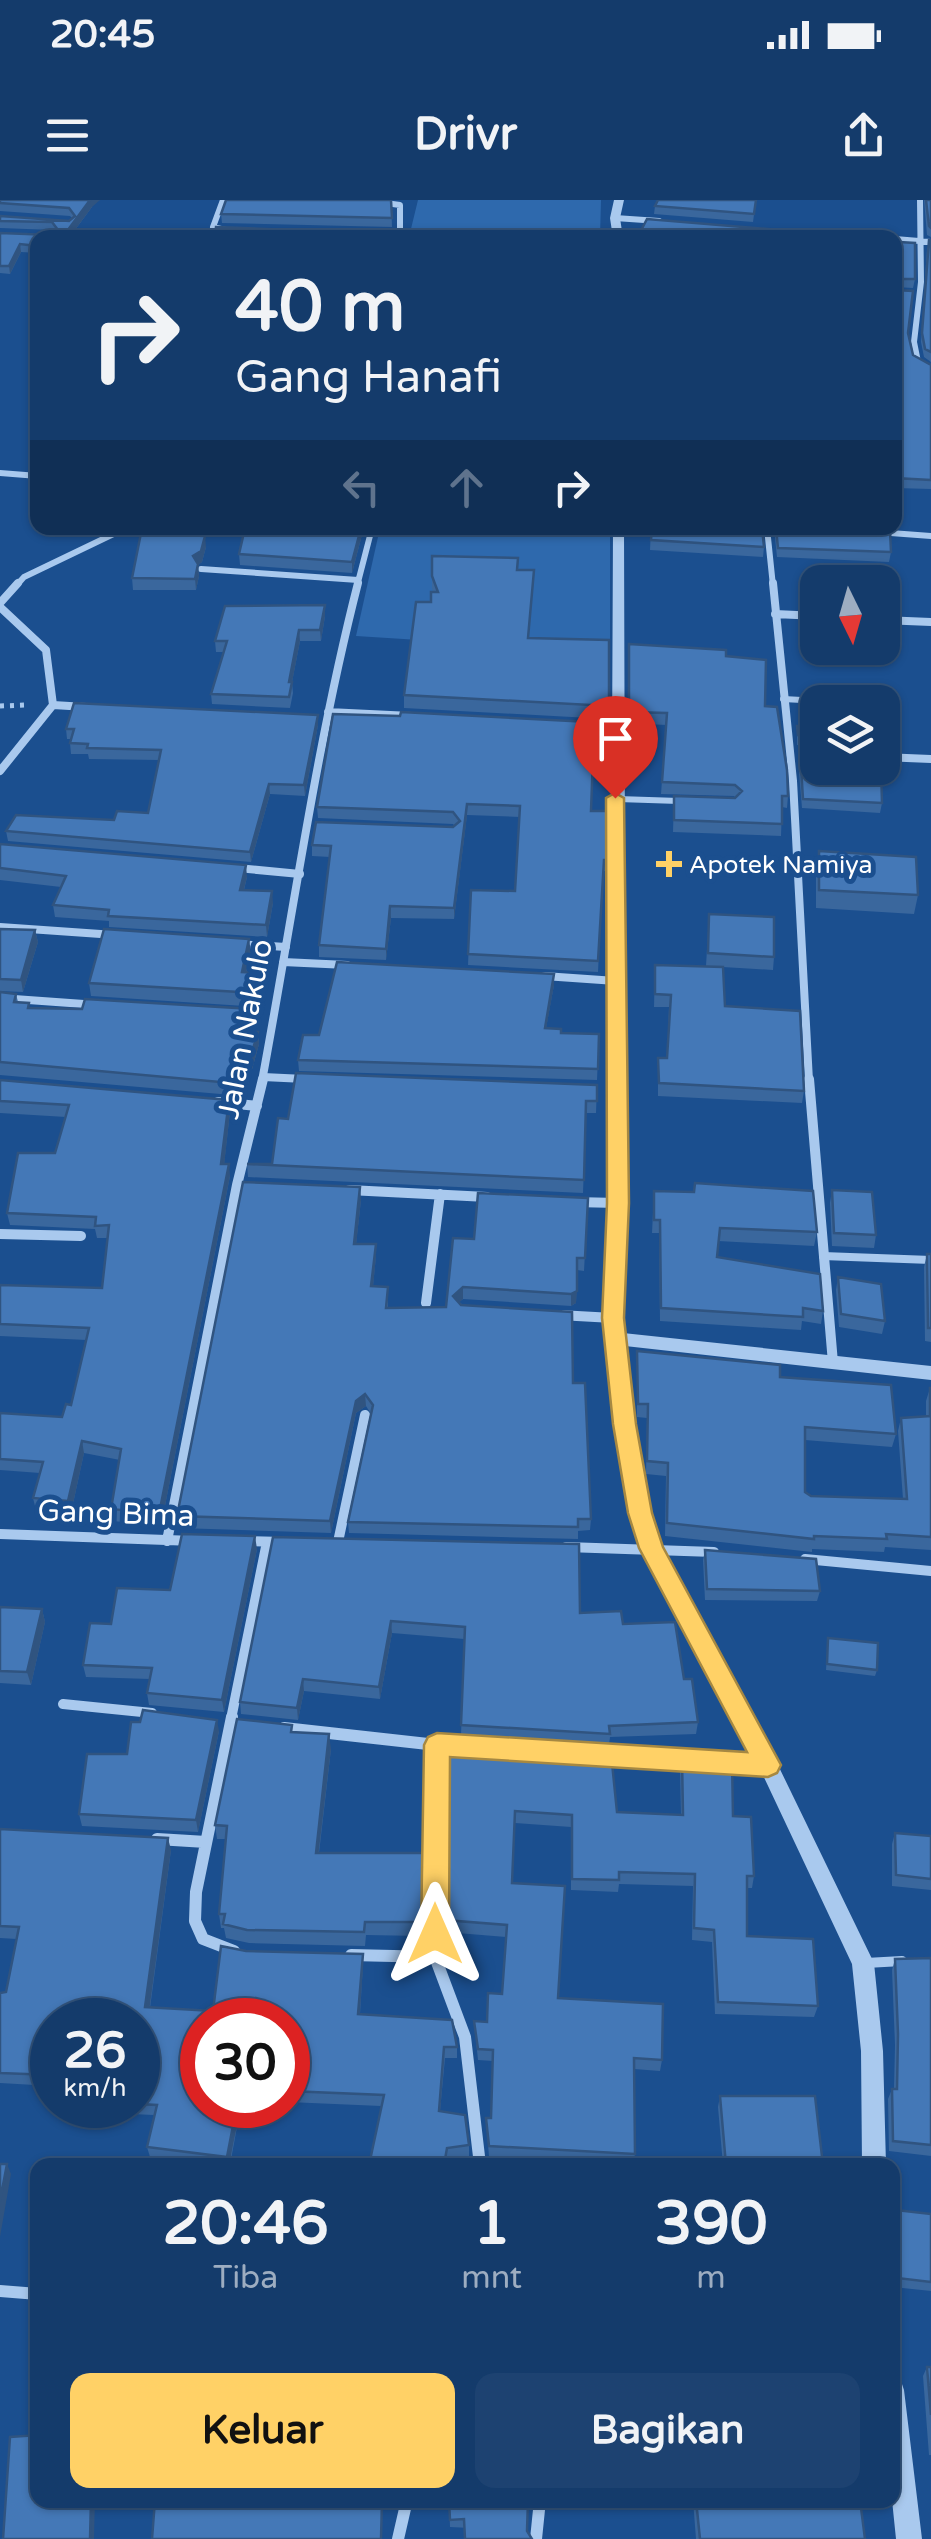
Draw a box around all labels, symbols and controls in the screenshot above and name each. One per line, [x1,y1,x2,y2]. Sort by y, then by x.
text: 20:45 [50,12,155,58]
icon: menu [40,108,95,163]
text: Drivr [414,108,517,162]
icon: share [836,108,891,163]
text: 40 m [235,266,405,350]
icon: right [70,270,200,400]
text: Gang Hanafi [235,351,502,405]
icon: left [334,460,389,515]
icon: ahead [439,460,494,515]
icon: right [544,460,599,515]
north arrow [800,565,900,665]
map controls [800,565,900,785]
button: layers [800,685,900,785]
pin [573,696,658,799]
icon: arrive [588,711,643,766]
place label: Apotek Namiya [689,850,873,880]
marker: Apotek Namiya [658,853,680,875]
street label: Jalan Nakulo [210,936,281,1122]
street label: Gang Bima [37,1492,195,1535]
position arrow [383,1882,487,1986]
speed limit sign: 30 [180,1998,310,2128]
text: 26 [64,2021,126,2081]
text: km/h [64,2073,126,2103]
text: 20:46 [162,2188,329,2260]
text: 1 [473,2188,510,2260]
text: 390 [654,2188,768,2260]
text: Tiba [213,2259,278,2297]
text: mnt [461,2259,522,2297]
text: m [696,2259,726,2297]
button: Keluar [70,2373,455,2488]
button: Bagikan [475,2373,860,2488]

